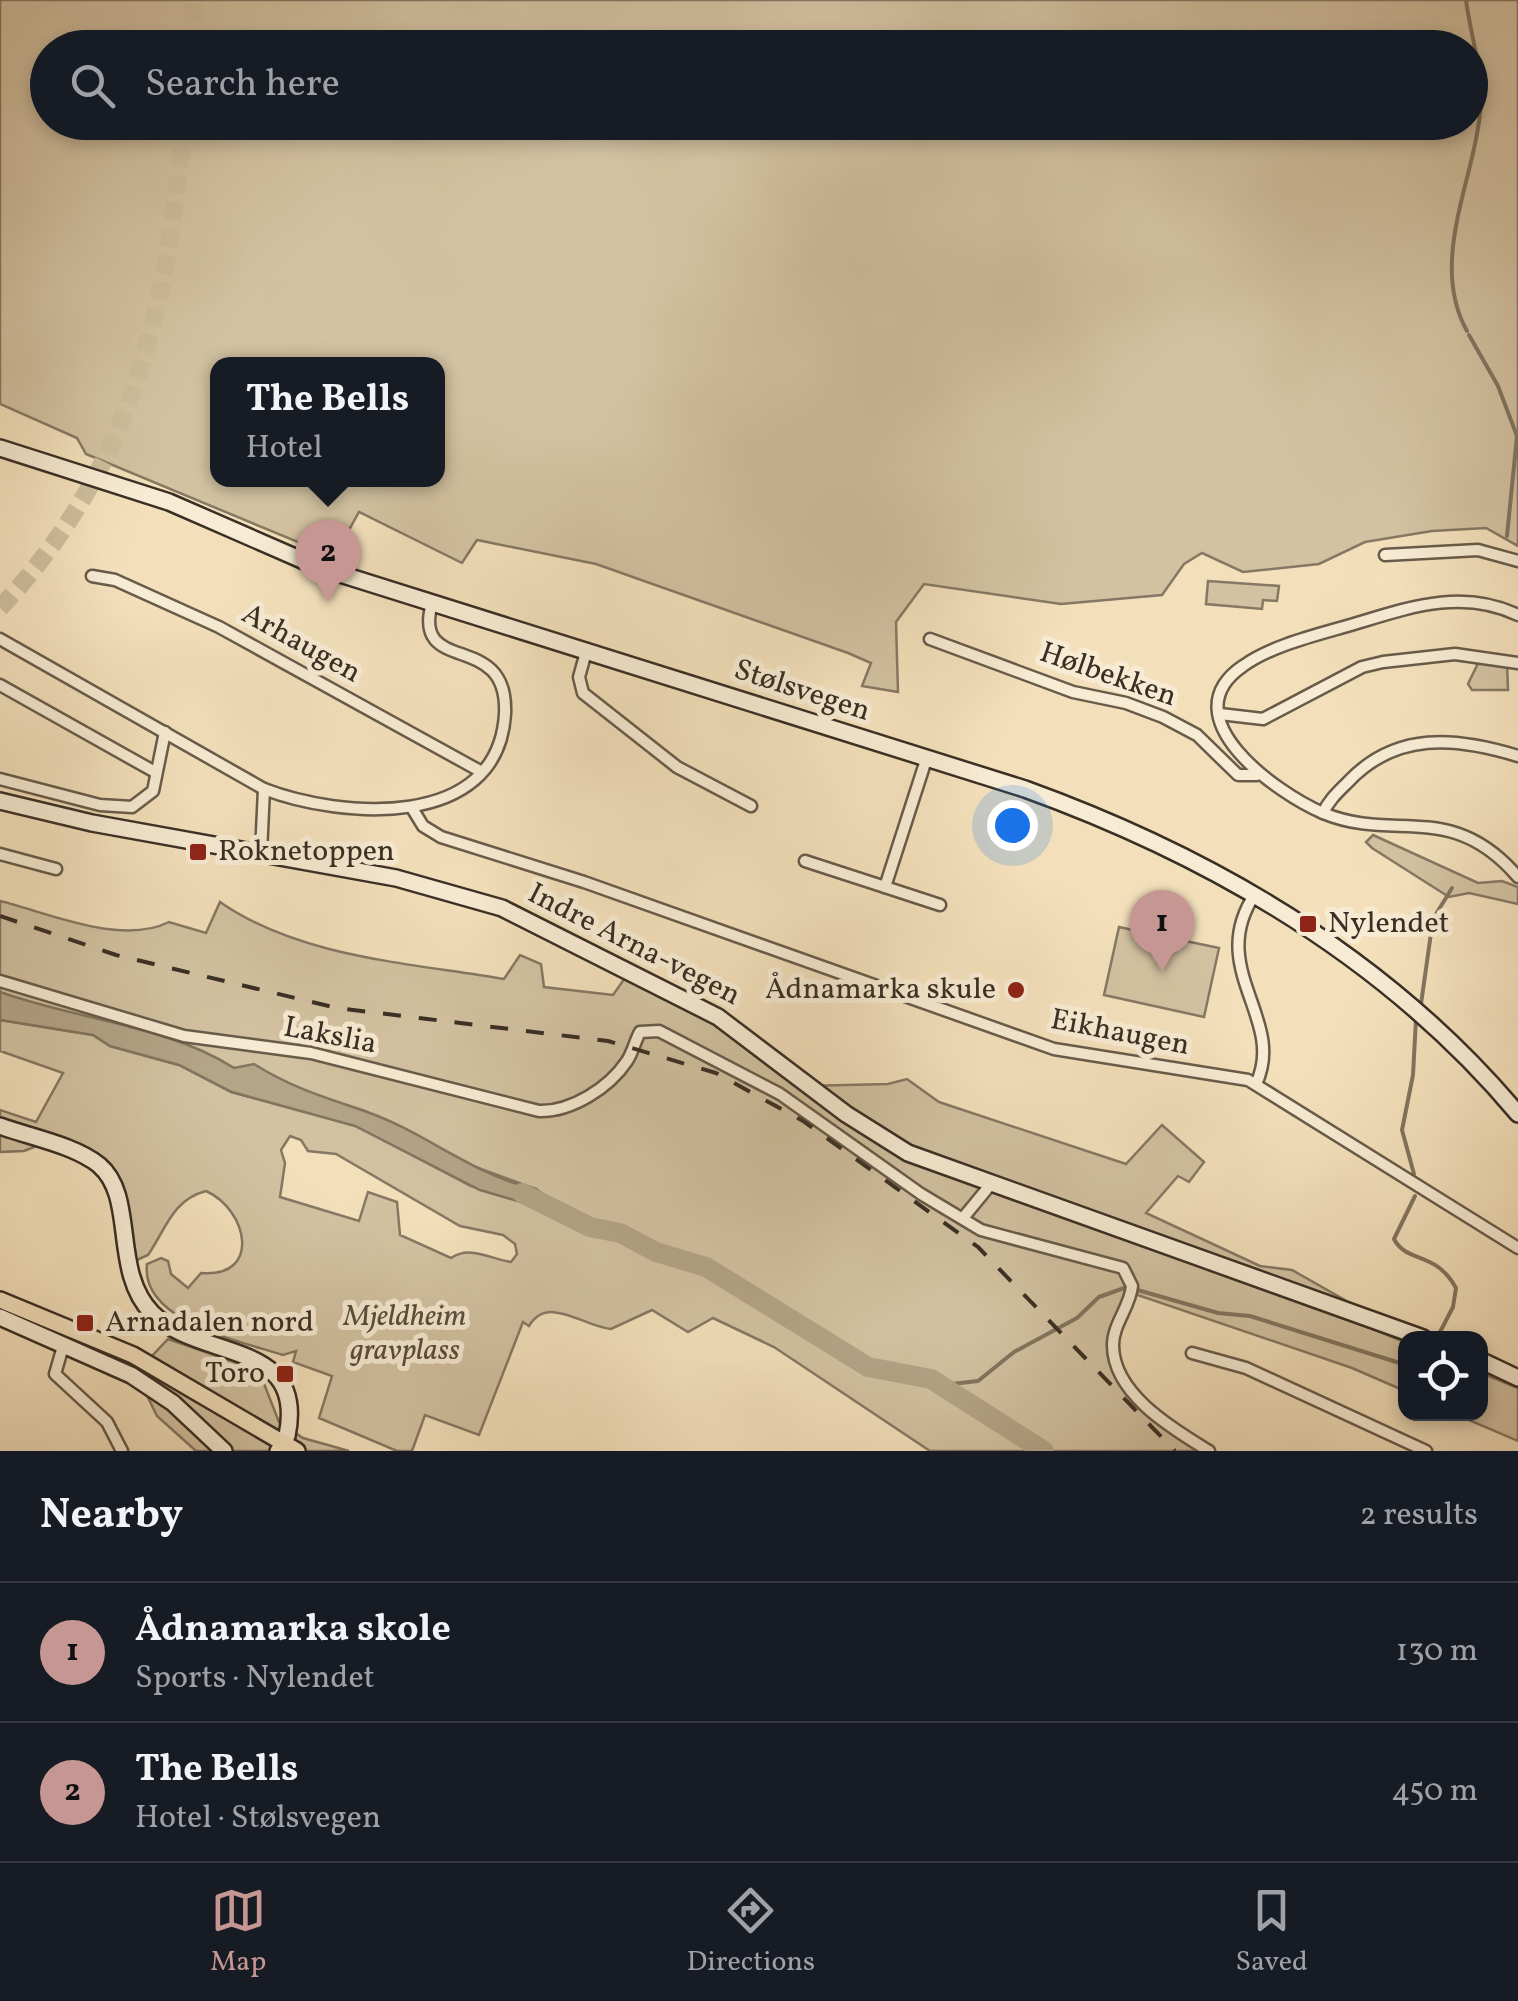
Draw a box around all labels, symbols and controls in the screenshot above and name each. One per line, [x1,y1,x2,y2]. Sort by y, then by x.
search box [30,30,1488,140]
icon: search [65,58,120,113]
text: Search here [145,59,340,112]
popup [210,357,445,487]
text: The Bells [246,374,409,427]
text: Hotel [246,427,322,471]
pin: 2 [296,520,360,602]
street label: Arhaugen [234,594,368,694]
street label: Hølbekken [1034,632,1182,718]
street label: Stølsvegen [729,649,875,733]
your location [987,800,1038,851]
place label: Roknetoppen [218,831,395,873]
marker: Roknetoppen [187,841,209,863]
street label: Indre Arna-vegen [520,873,748,1017]
pin: 1 [1130,890,1194,972]
place label: Nylendet [1328,903,1449,945]
marker: Nylendet [1297,913,1319,935]
place label: Ådnamarka skule [765,969,996,1011]
marker: Ådnamarka skule [1005,979,1027,1001]
street label: Eikhaugen [1047,999,1193,1067]
street label: Lakslia [280,1006,380,1066]
park label: Mjeldheim gravplass [343,1296,466,1372]
place label: Arnadalen nord [105,1302,314,1344]
marker: Arnadalen nord [74,1312,96,1334]
map controls [1398,1331,1488,1421]
button: locate [1398,1331,1488,1421]
place label: Toro [205,1353,265,1395]
marker: Toro [274,1363,296,1385]
text: Nearby [40,1487,183,1546]
text: 2 results [1360,1494,1478,1538]
text: Ådnamarka skole [135,1604,451,1657]
text: 1 [66,1630,79,1674]
text: 130 m [1396,1630,1478,1674]
text: Sports · Nylendet [135,1657,375,1701]
text: The Bells [135,1744,299,1797]
text: 2 [64,1770,81,1814]
text: 450 m [1391,1770,1478,1814]
text: Hotel · Stølsvegen [135,1797,381,1841]
tab: Map [210,1883,266,1982]
tab: Directions [687,1883,815,1982]
tab: Saved [1236,1883,1308,1982]

